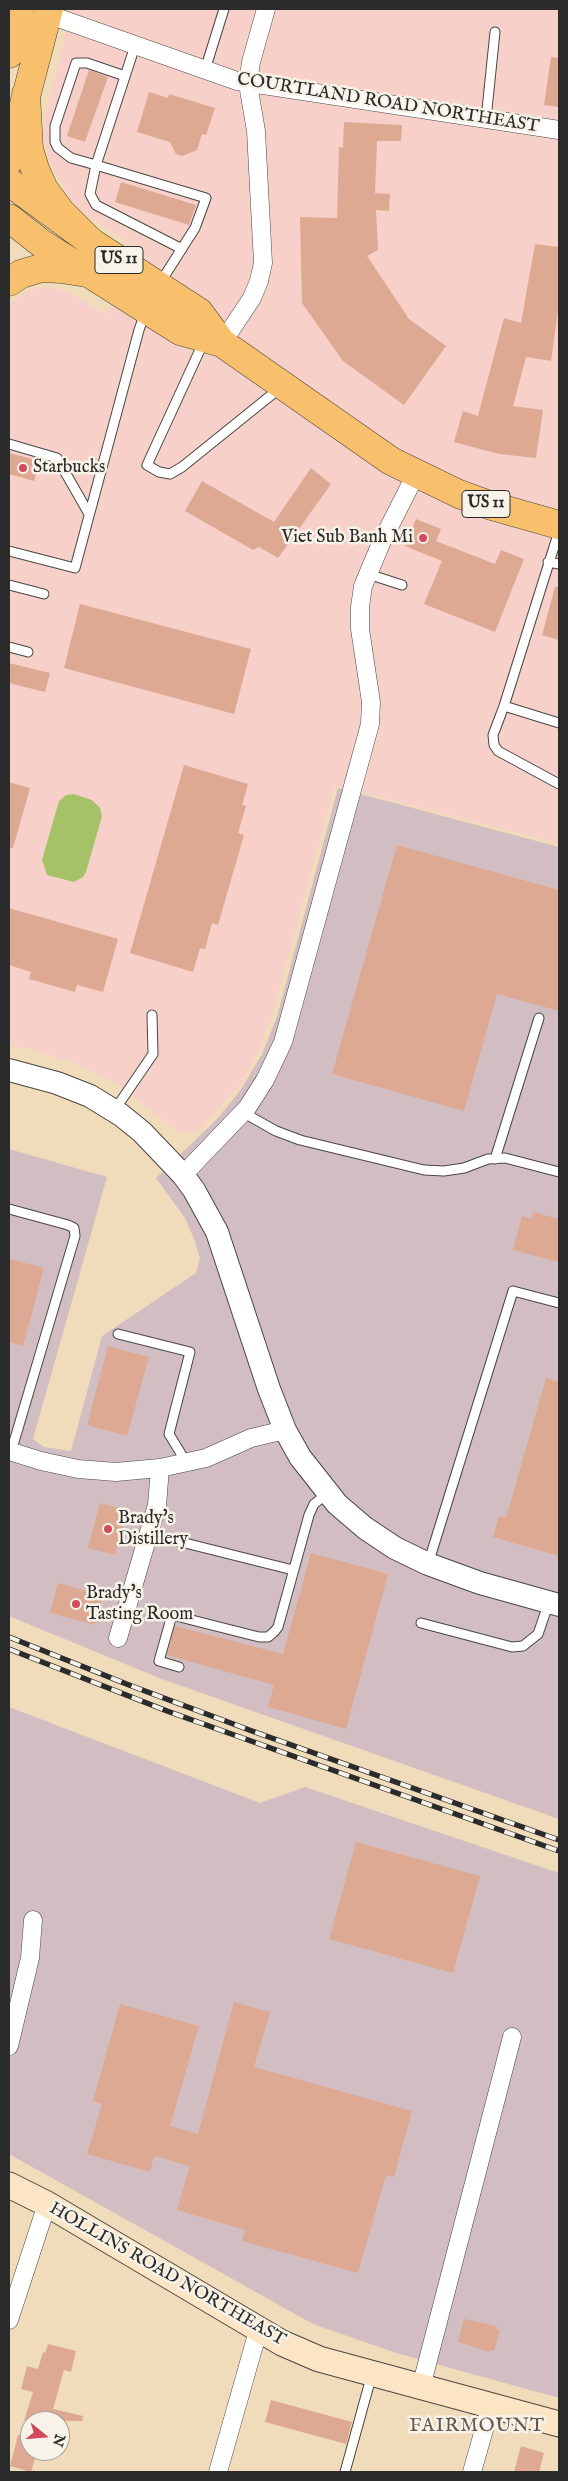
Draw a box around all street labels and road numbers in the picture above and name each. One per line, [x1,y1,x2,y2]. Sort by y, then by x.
street label: COURTLAND ROAD NORTHEAST [235,69,541,139]
road number: US 11 [95,246,143,274]
road number: US 11 [462,490,510,518]
street label: HOLLINS ROAD NORTHEAST [45,2198,289,2352]

